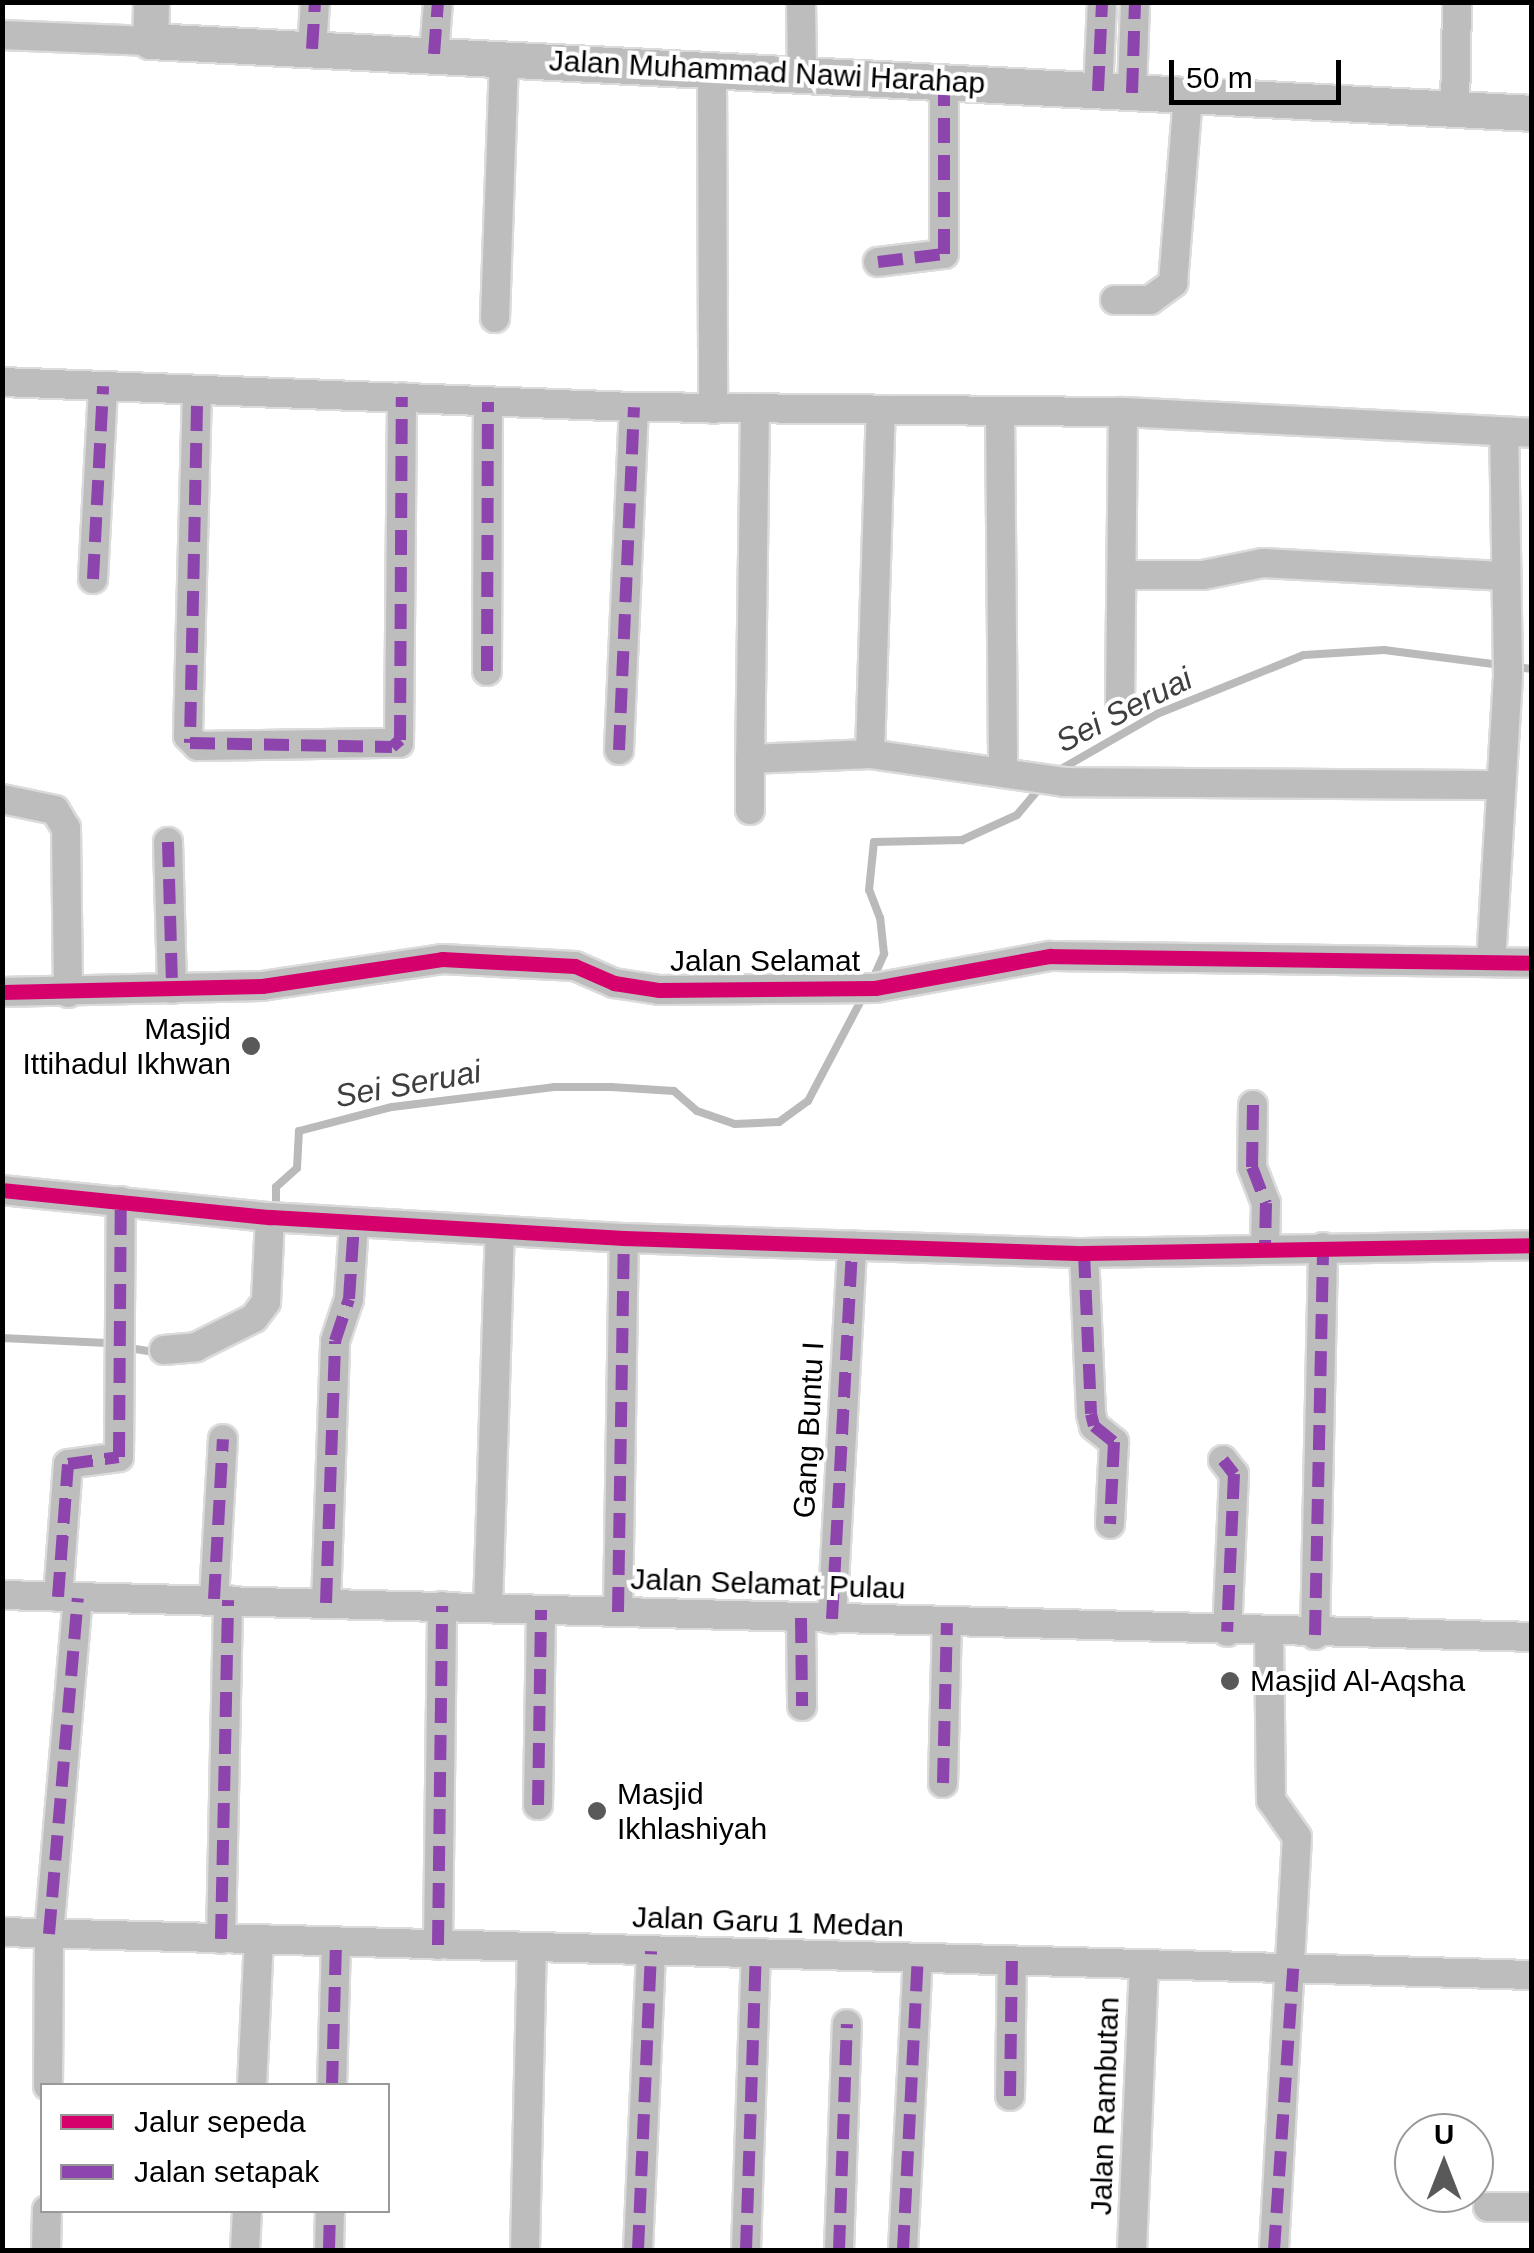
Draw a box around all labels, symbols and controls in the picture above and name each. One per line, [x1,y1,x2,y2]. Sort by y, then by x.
scale bar [1174,40,1346,102]
street label: Jalan Muhammad Nawi Harahap [548,43,986,101]
text: 50 m [1186,61,1253,94]
water label: Sei Seruai [1050,659,1198,761]
street label: Jalan Selamat [670,943,860,979]
place label: Masjid Ittihadul Ikhwan [23,1011,231,1082]
marker: Masjid Ittihadul Ikhwan [240,1035,262,1057]
water label: Sei Seruai [332,1052,484,1116]
street label: Gang Buntu I [786,1341,832,1519]
street label: Jalan Selamat Pulau [630,1561,906,1607]
place label: Masjid Al-Aqsha [1250,1663,1467,1699]
marker: Masjid Al-Aqsha [1219,1670,1241,1692]
place label: Masjid Ikhlashiyah [617,1776,767,1846]
marker: Masjid Ikhlashiyah [586,1800,608,1822]
street label: Jalan Garu 1 Medan [632,1899,904,1945]
street label: Jalan Rambutan [1083,1996,1127,2216]
legend [40,2083,390,2213]
text: Jalur sepeda [134,2105,306,2138]
north arrow [1394,2113,1494,2213]
text: U [1434,2119,1454,2150]
text: Jalan setapak [134,2155,319,2188]

